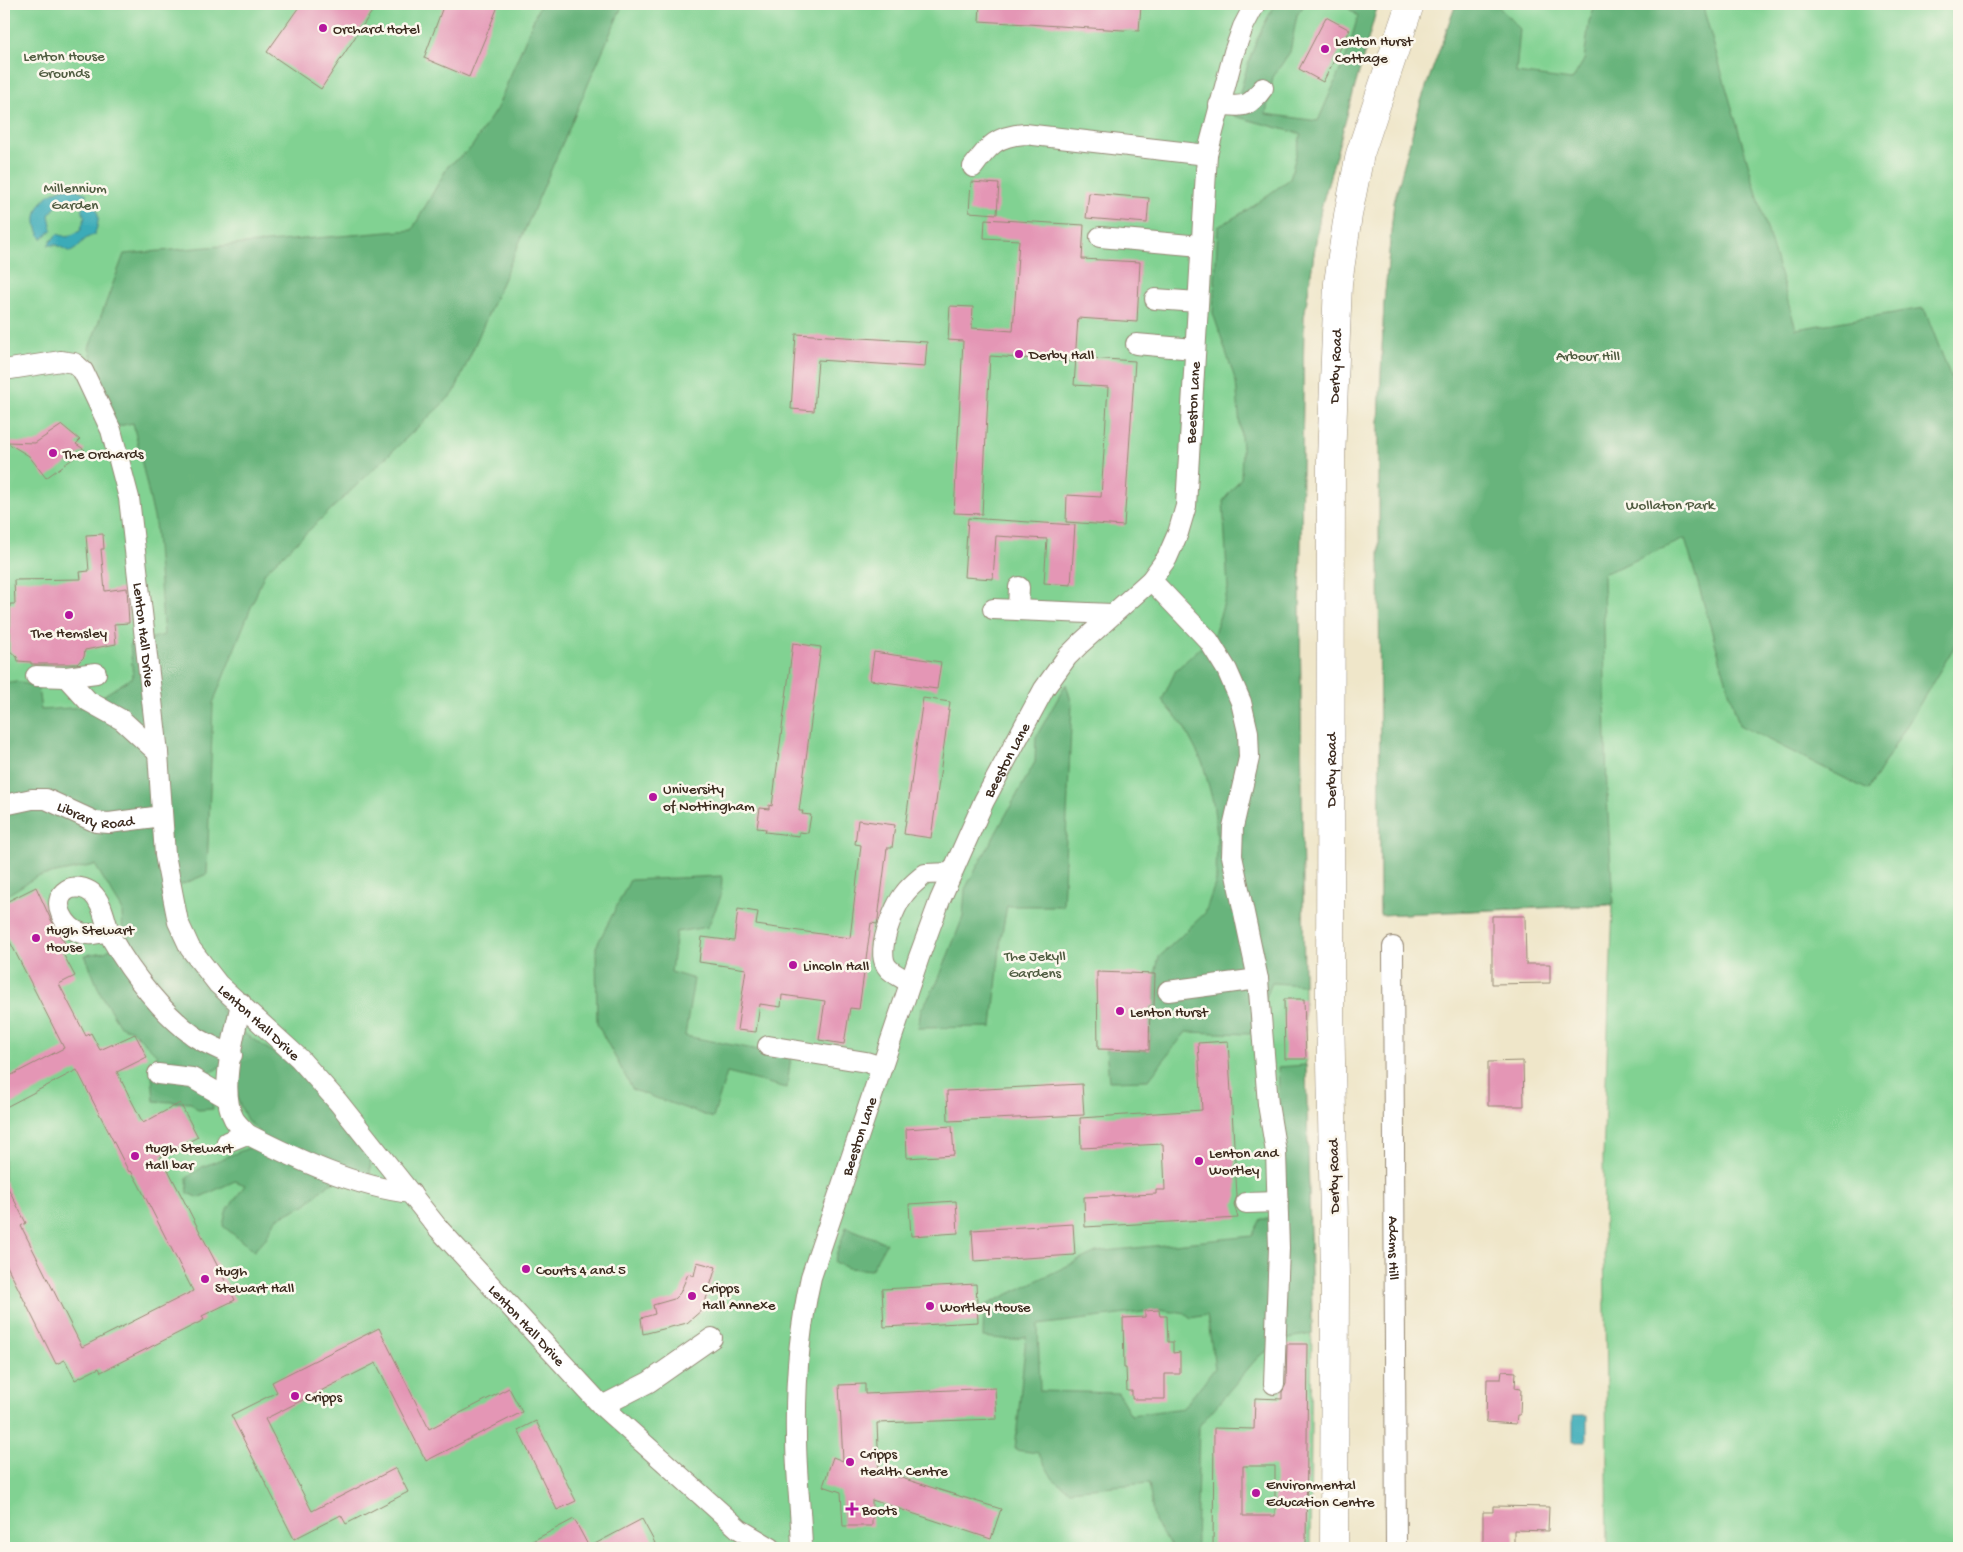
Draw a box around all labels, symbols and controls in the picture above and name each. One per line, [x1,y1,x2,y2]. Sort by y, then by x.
place label: Orchard Hotel [333,21,420,39]
marker: Orchard Hotel [317,22,329,34]
place label: Lenton Hurst Cottage [1335,33,1414,68]
marker: Lenton Hurst Cottage [1319,43,1331,55]
park label: Lenton House Grounds [23,48,105,83]
park label: Millennium Garden [43,180,107,215]
street label: Derby Road [1326,327,1347,405]
place label: Derby Hall [1028,347,1094,365]
marker: Derby Hall [1013,348,1025,360]
park label: Arbour Hill [1556,348,1620,366]
street label: Beeston Lane [1183,361,1206,445]
place label: The Orchards [62,446,144,464]
marker: The Orchards [47,447,59,459]
park label: Wollaton Park [1626,497,1716,515]
street label: Lenton Hall Drive [128,582,157,688]
marker: The Hemsley [63,609,75,621]
place label: The Hemsley [30,625,108,643]
street label: Beeston Lane [980,720,1035,802]
street label: Derby Road [1323,732,1342,808]
place label: University of Nottingham [663,781,755,816]
marker: University of Nottingham [647,791,659,803]
street label: Library Road [54,798,136,834]
place label: Hugh Stewart House [46,922,136,957]
marker: Hugh Stewart House [30,932,42,944]
park label: The Jekyll Gardens [1003,948,1066,983]
place label: Lincoln Hall [803,958,869,976]
marker: Lincoln Hall [787,959,799,971]
street label: Lenton Hall Drive [213,981,303,1065]
place label: Lenton Hurst [1130,1004,1209,1022]
marker: Lenton Hurst [1114,1005,1126,1017]
street label: Beeston Lane [838,1095,882,1179]
street label: Derby Road [1325,1137,1345,1214]
place label: Hugh Stewart Hall bar [145,1140,235,1175]
place label: Lenton and Wortley [1209,1145,1279,1180]
marker: Hugh Stewart Hall bar [129,1150,141,1162]
marker: Lenton and Wortley [1193,1155,1205,1167]
street label: Adams Hill [1383,1216,1402,1280]
place label: Courts 4 and 5 [536,1262,626,1280]
place label: Hugh Stewart Hall [215,1263,294,1298]
marker: Courts 4 and 5 [520,1263,532,1275]
marker: Hugh Stewart Hall [199,1273,211,1285]
place label: Cripps Hall Annexe [702,1280,776,1315]
street label: Lenton Hall Drive [484,1282,568,1371]
marker: Cripps Hall Annexe [686,1290,698,1302]
place label: Wortley House [940,1299,1031,1317]
marker: Wortley House [924,1300,936,1312]
place label: Cripps [305,1389,342,1407]
marker: Cripps [289,1390,301,1402]
place label: Cripps Health Centre [860,1446,948,1481]
marker: Cripps Health Centre [844,1456,856,1468]
place label: Environmental Education Centre [1266,1477,1375,1512]
marker: Environmental Education Centre [1250,1487,1262,1499]
place label: Boots [861,1502,897,1520]
marker: Boots [846,1503,858,1515]

